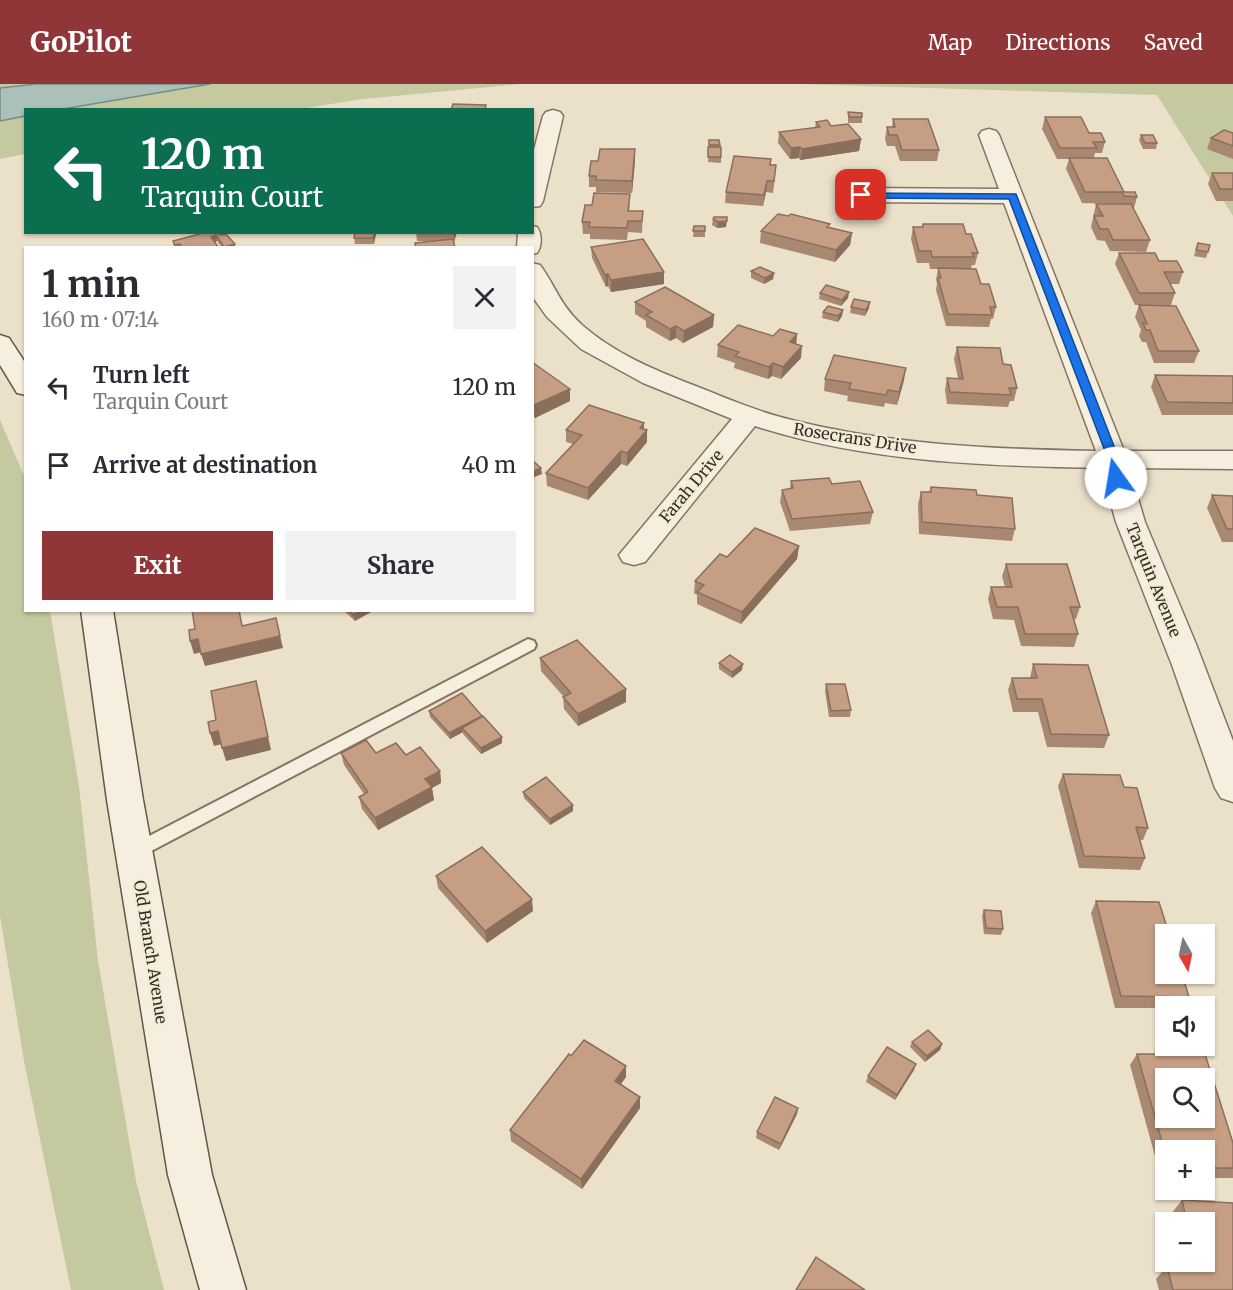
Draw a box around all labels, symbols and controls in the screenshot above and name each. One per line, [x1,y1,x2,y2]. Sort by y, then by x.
text: GoPilot [30,24,132,60]
text: Map [928,29,972,56]
text: Directions [1005,29,1110,56]
text: Saved [1143,29,1203,56]
text: 120 m [141,128,264,180]
icon: left [42,132,120,210]
pin [835,169,886,220]
icon: arrive [844,178,877,211]
text: Tarquin Court [141,180,323,214]
text: 1 min [42,262,140,307]
button: close [453,266,516,329]
text: 160 m · 07:14 [42,307,159,332]
text: Turn left [93,361,190,389]
icon: left [42,371,75,404]
text: 120 m [452,373,516,401]
text: Tarquin Court [93,389,228,414]
street label: Rosecrans Drive [792,418,918,458]
street label: Farah Drive [655,445,727,527]
position arrow [1084,446,1148,510]
icon: arrive [42,449,75,482]
text: Arrive at destination [93,451,317,479]
text: 40 m [461,451,516,479]
street label: Tarquin Avenue [1122,520,1186,640]
button: Exit [42,531,273,600]
button: Share [285,531,516,600]
street label: Old Branch Avenue [130,879,172,1025]
north arrow [1155,924,1215,984]
map controls [1155,924,1215,1272]
button: sound [1155,996,1215,1056]
button: search [1155,1068,1215,1128]
button: + [1155,1140,1215,1200]
button: − [1155,1212,1215,1272]

